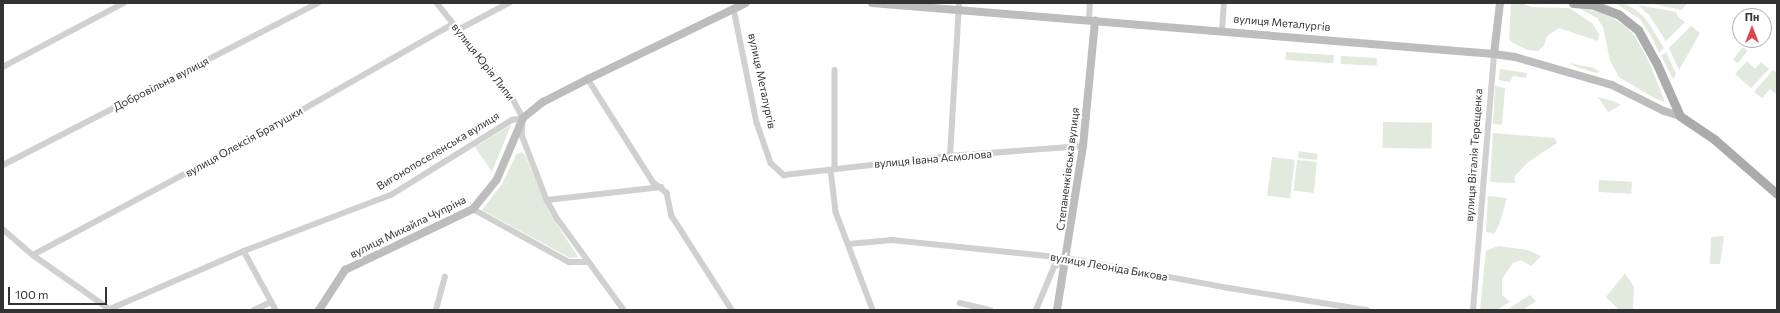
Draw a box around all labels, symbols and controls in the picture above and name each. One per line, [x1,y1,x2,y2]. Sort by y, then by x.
north arrow [1732,8,1772,48]
text: Пн [1745,10,1759,23]
street label: вулиця Металургів [1233,12,1331,34]
street label: вулиця Юрія Липи [449,21,517,103]
street label: вулиця Металургів [745,32,779,130]
street label: Добровільна вулиця [111,54,211,114]
street label: вулиця Віталія Терещенка [1463,88,1485,222]
street label: вулиця Олексія Братушки [183,104,305,180]
street label: Степаненківська вулиця [1054,107,1082,231]
street label: Вигонопоселенська вулиця [374,109,502,193]
street label: вулиця Івана Асмолова [873,147,993,171]
street label: вулиця Михайла Чупріна [348,193,468,261]
street label: вулиця Леоніда Бикова [1049,250,1169,284]
scale bar [10,279,109,305]
text: 100 m [15,287,49,301]

